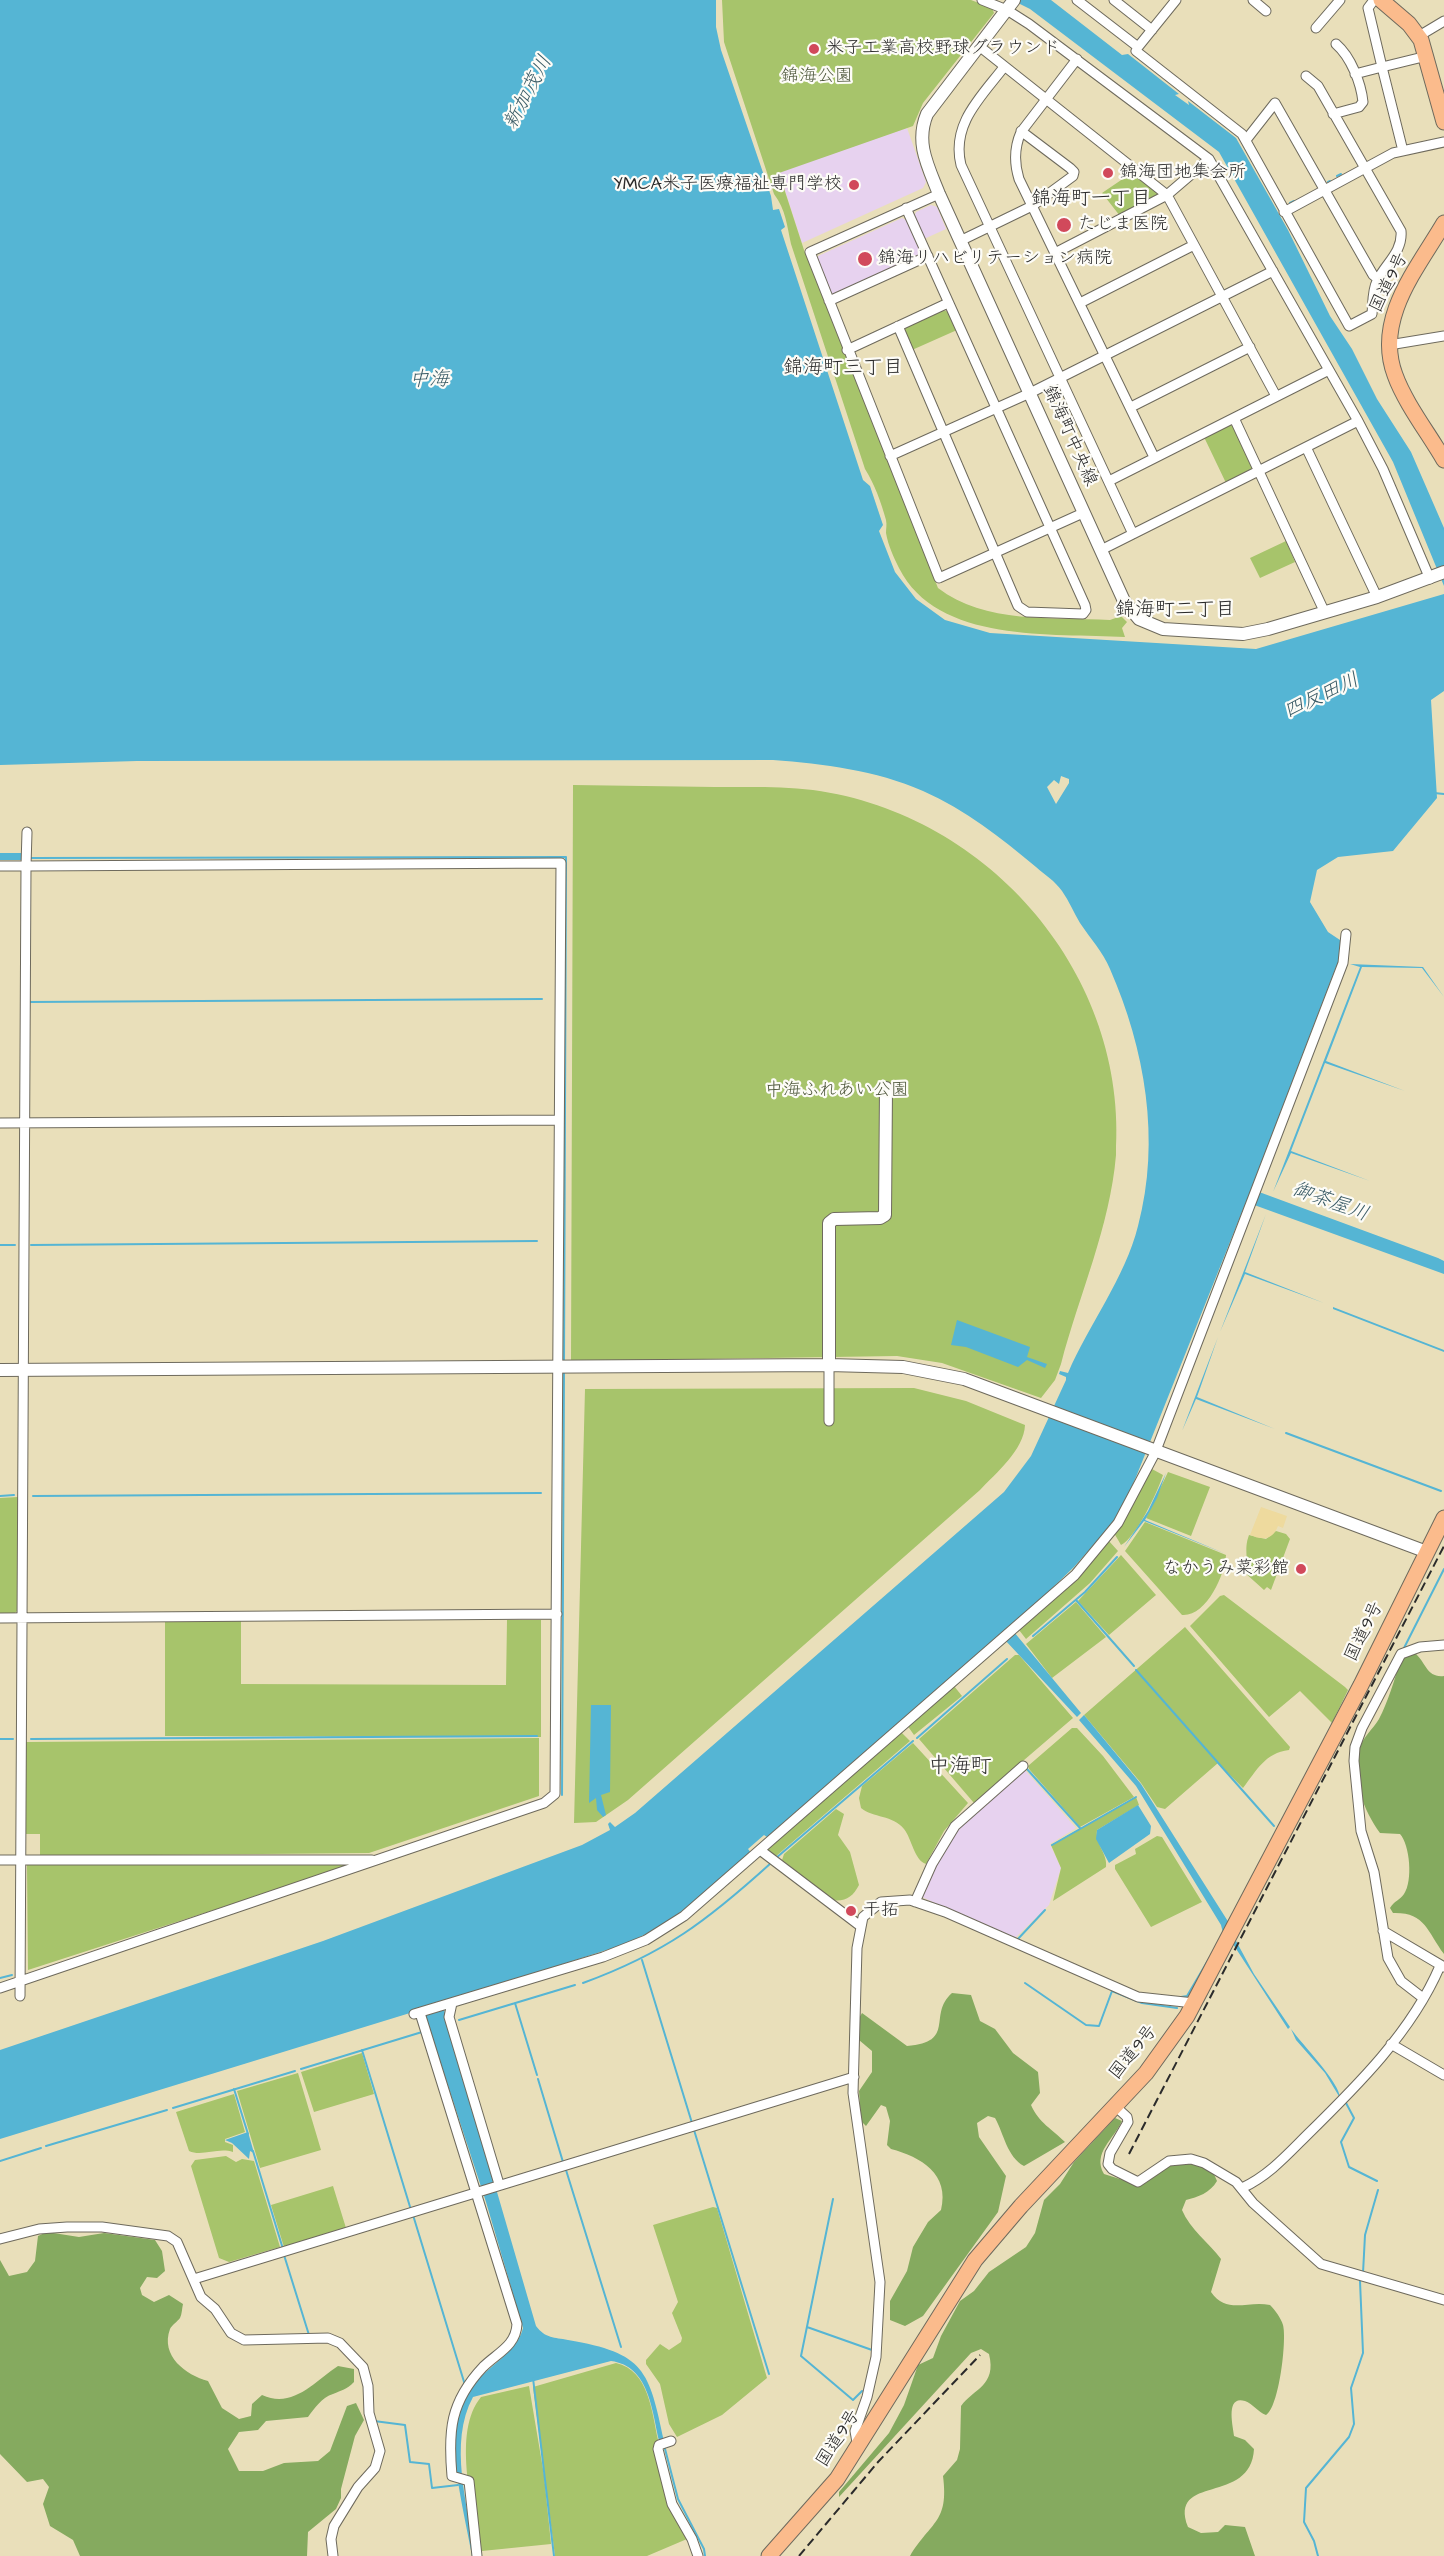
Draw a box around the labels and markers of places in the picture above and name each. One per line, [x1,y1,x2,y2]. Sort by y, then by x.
place label: 米子工業高校野球グラウンド [826,38,1060,60]
marker: 米子工業高校野球グラウンド [807,42,821,56]
place label: 錦海団地集会所 [1120,162,1246,184]
marker: 錦海団地集会所 [1101,166,1115,180]
place label: YMCA米子医療福祉専門学校 [613,174,842,196]
marker: YMCA米子医療福祉専門学校 [847,178,861,192]
place label: たじま医院 [1078,214,1168,236]
marker: たじま医院 [1055,216,1073,234]
place label: 錦海リハビリテーション病院 [878,248,1112,270]
marker: 錦海リハビリテーション病院 [856,250,874,268]
place label: なかうみ菜彩館 [1163,1558,1289,1580]
marker: なかうみ菜彩館 [1294,1562,1308,1576]
place label: 干拓 [863,1900,899,1922]
marker: 干拓 [844,1904,858,1918]

